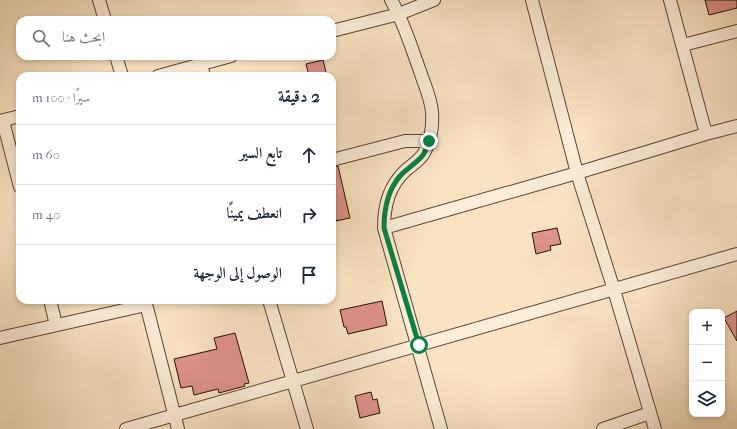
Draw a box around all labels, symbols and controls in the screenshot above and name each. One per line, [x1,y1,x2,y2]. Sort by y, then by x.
search box [16,16,336,60]
icon: search [30,27,52,49]
text: ابحث هنا [62,28,105,46]
text: 2 دقيقة [278,86,320,106]
text: سيرًا · 100 m [32,90,90,105]
route end [420,132,438,150]
text: تابع السير [240,144,282,162]
icon: ahead [298,144,320,166]
text: 60 m [32,147,60,162]
text: انعطف يمينًا [227,204,282,222]
icon: right [298,204,320,226]
text: 40 m [32,207,60,222]
text: الوصول إلى الوجهة [193,264,282,282]
icon: arrive [298,264,320,286]
map controls [689,309,725,417]
button: + [689,309,725,345]
route start [410,336,428,354]
button: − [689,345,725,381]
button: layers [689,381,725,417]

